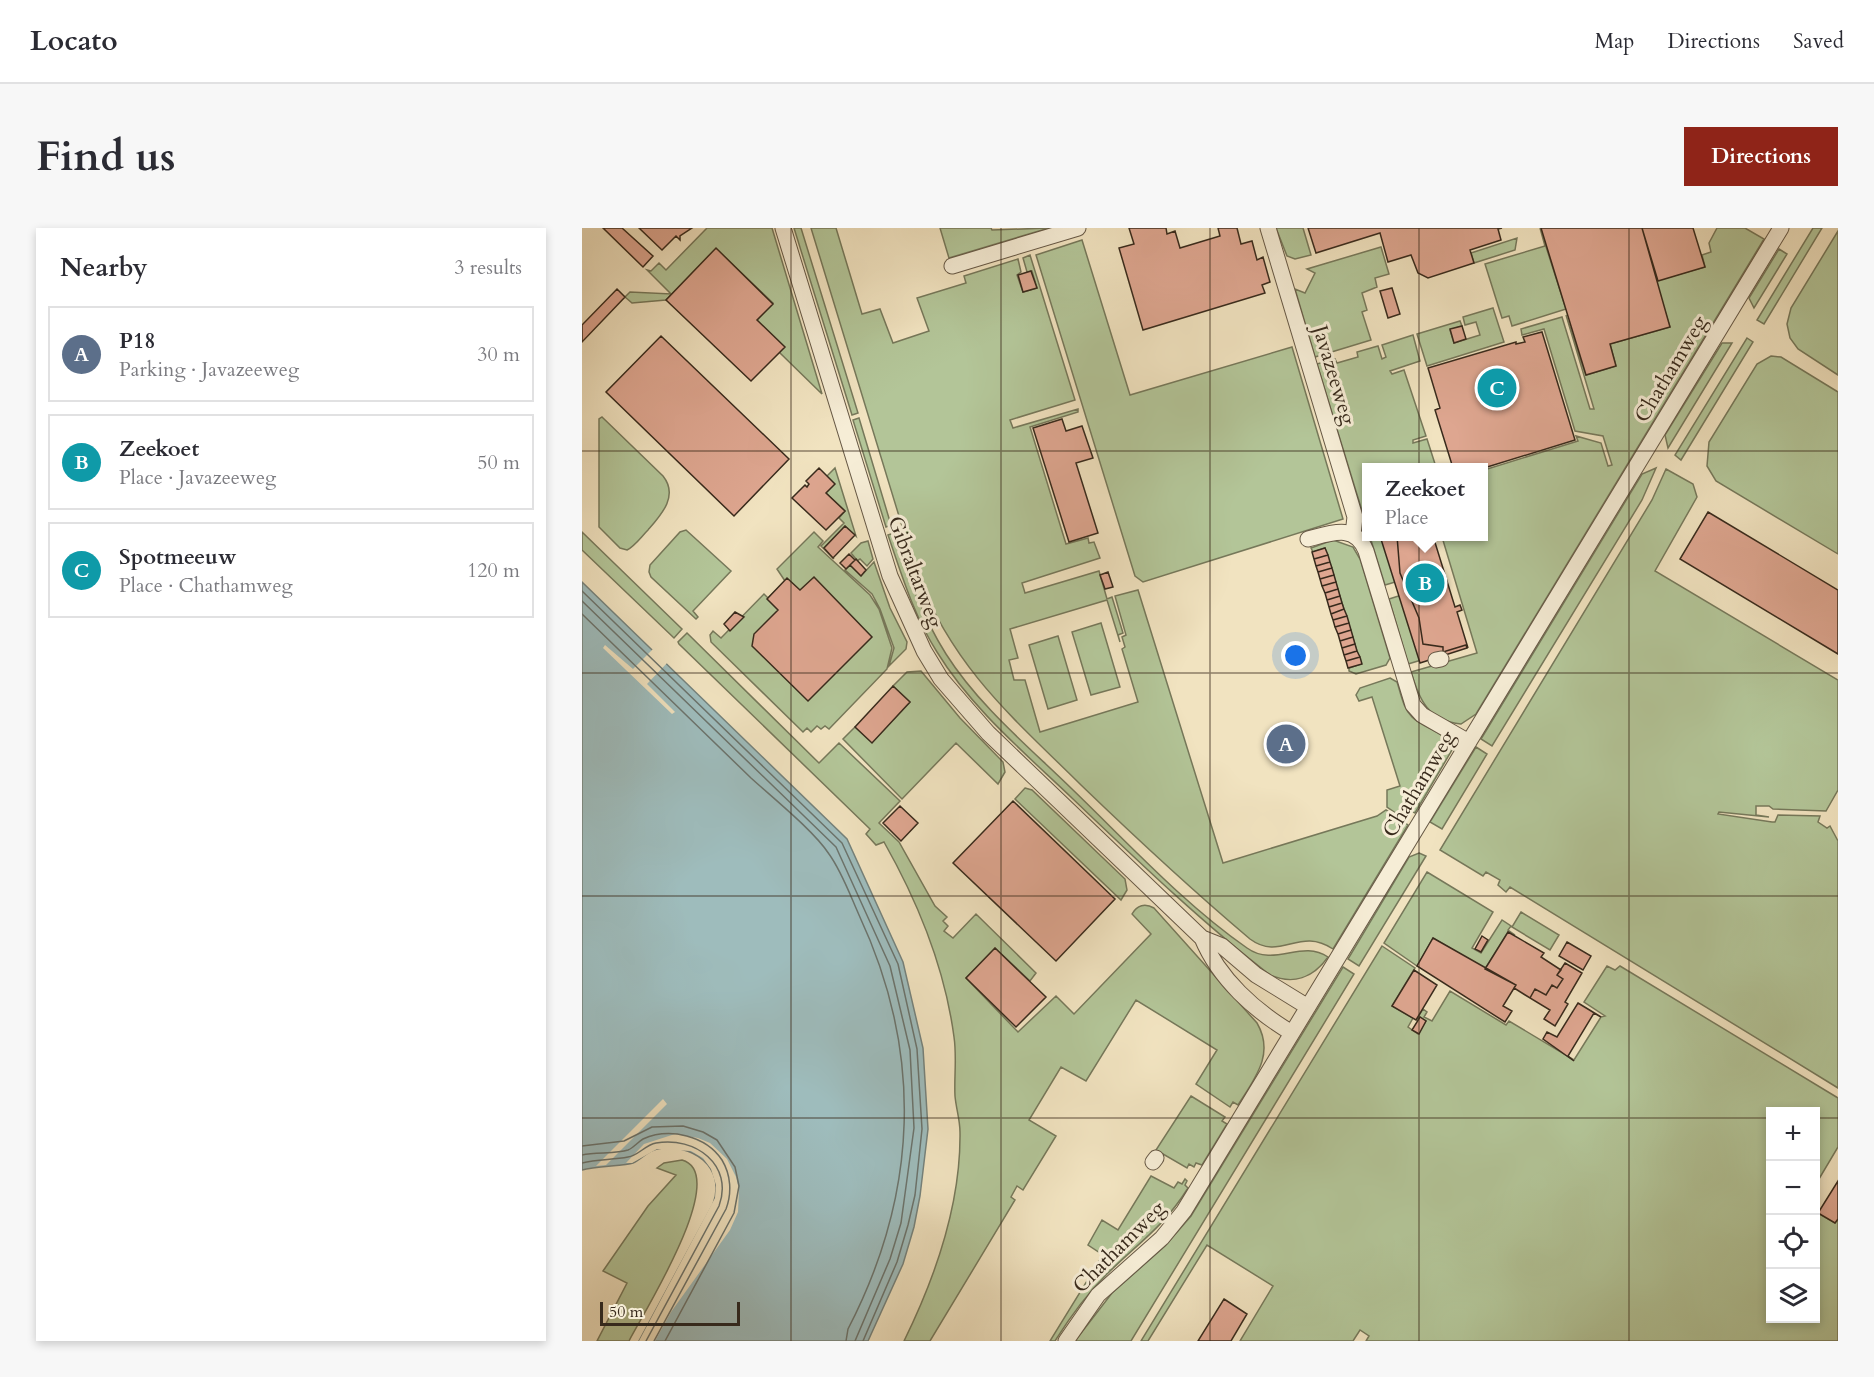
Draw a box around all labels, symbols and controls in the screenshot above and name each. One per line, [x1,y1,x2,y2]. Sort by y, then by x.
text: Locato [30,22,118,60]
text: Map [1594,27,1634,56]
text: Directions [1667,27,1760,56]
text: Saved [1793,27,1844,56]
button: Directions [1684,127,1838,186]
text: Find us [36,128,176,185]
text: Nearby [60,250,148,285]
text: 3 results [454,254,522,281]
street label: Chathamweg [1628,310,1714,428]
street label: Javazeeweg [1304,319,1363,428]
text: P18 [119,326,156,356]
text: A [74,341,89,368]
text: 30 m [477,341,520,368]
text: Parking · Javazeeweg [119,356,299,383]
pin: C [1478,366,1516,410]
text: Zeekoet [119,434,199,464]
text: B [74,449,89,476]
text: 50 m [477,449,520,476]
popup [1362,463,1488,541]
text: Place · Javazeeweg [119,464,276,491]
text: Zeekoet [1385,474,1465,504]
text: Place [1385,504,1429,531]
street label: Gibraltarweg [880,512,950,632]
text: Spotmeeuw [119,542,237,572]
text: C [74,557,89,584]
text: 120 m [467,557,520,584]
pin: B [1406,560,1444,606]
text: Place · Chathamweg [119,572,293,599]
your location [1281,641,1310,670]
pin: A [1266,722,1306,766]
street label: Chathamweg [1376,725,1462,843]
map controls [1766,1107,1820,1323]
button: + [1766,1107,1820,1161]
button: − [1766,1161,1820,1215]
street label: Chathamweg [1066,1194,1172,1300]
button: locate [1766,1215,1820,1269]
button: layers [1766,1269,1820,1323]
scale bar [600,1299,740,1326]
text: 50 m [609,1301,643,1323]

